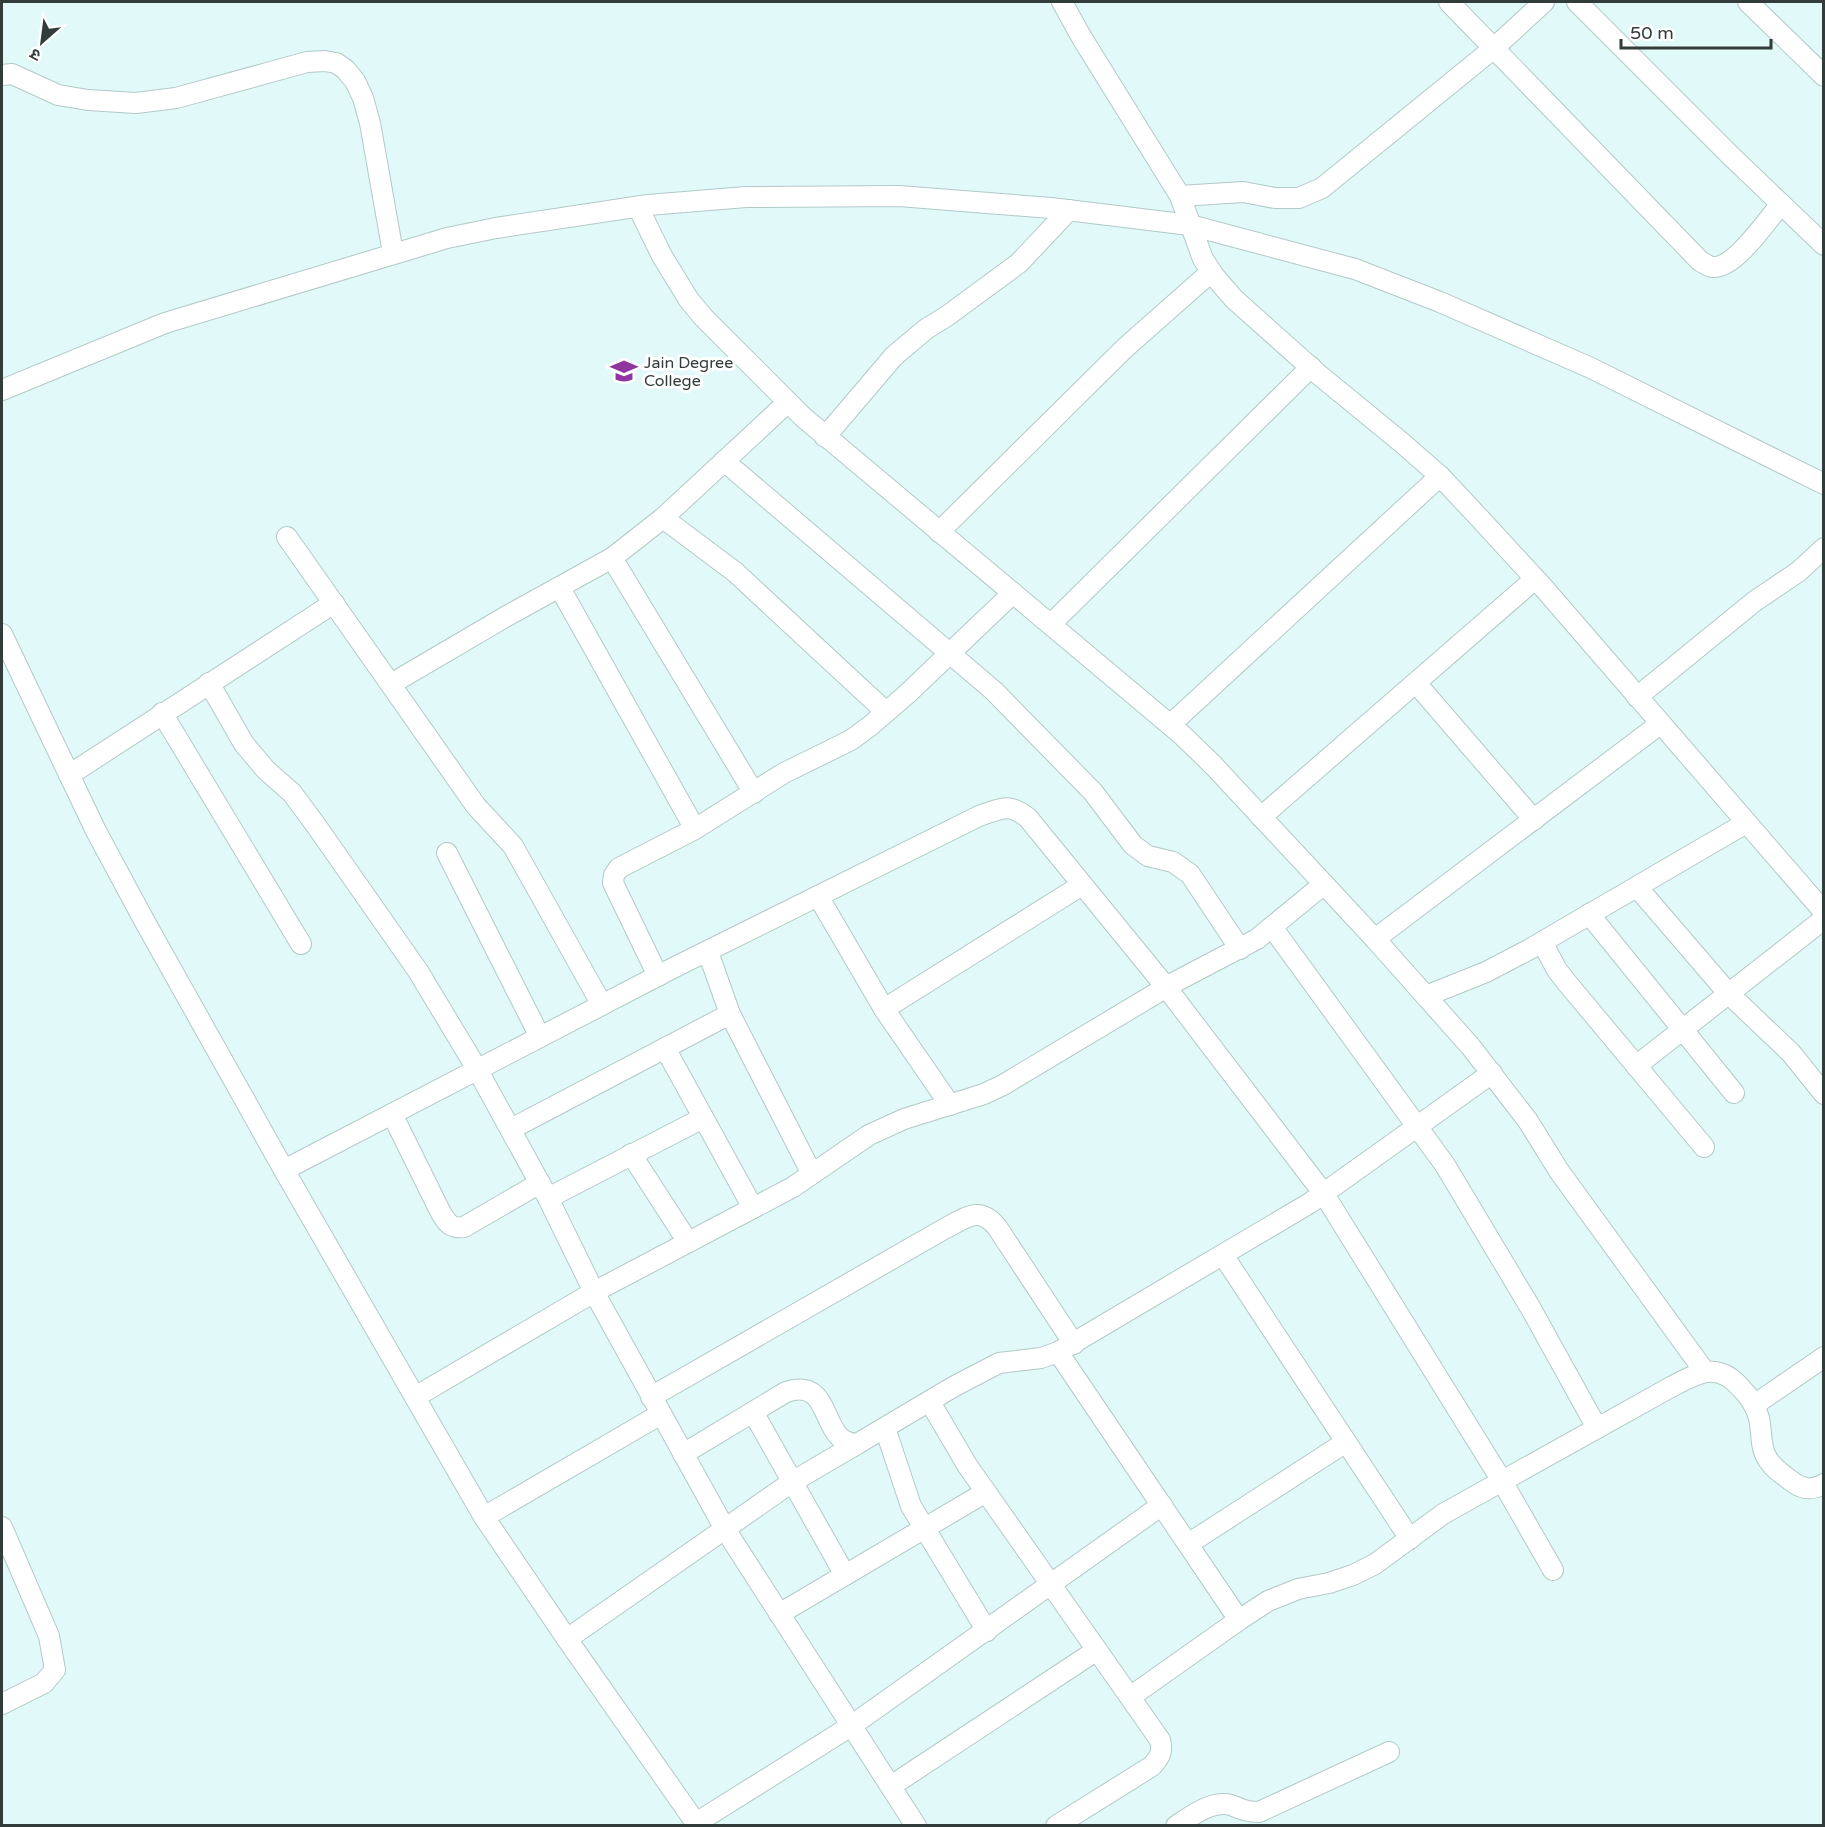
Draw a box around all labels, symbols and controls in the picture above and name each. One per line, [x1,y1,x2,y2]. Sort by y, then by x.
north arrow [12,12,72,72]
scale bar [1621,12,1771,50]
text: 50 m [1630,22,1674,44]
text: उ [26,43,44,65]
place label: Jain Degree College [644,353,733,391]
school or university icon: Jain Degree College [609,356,639,386]

